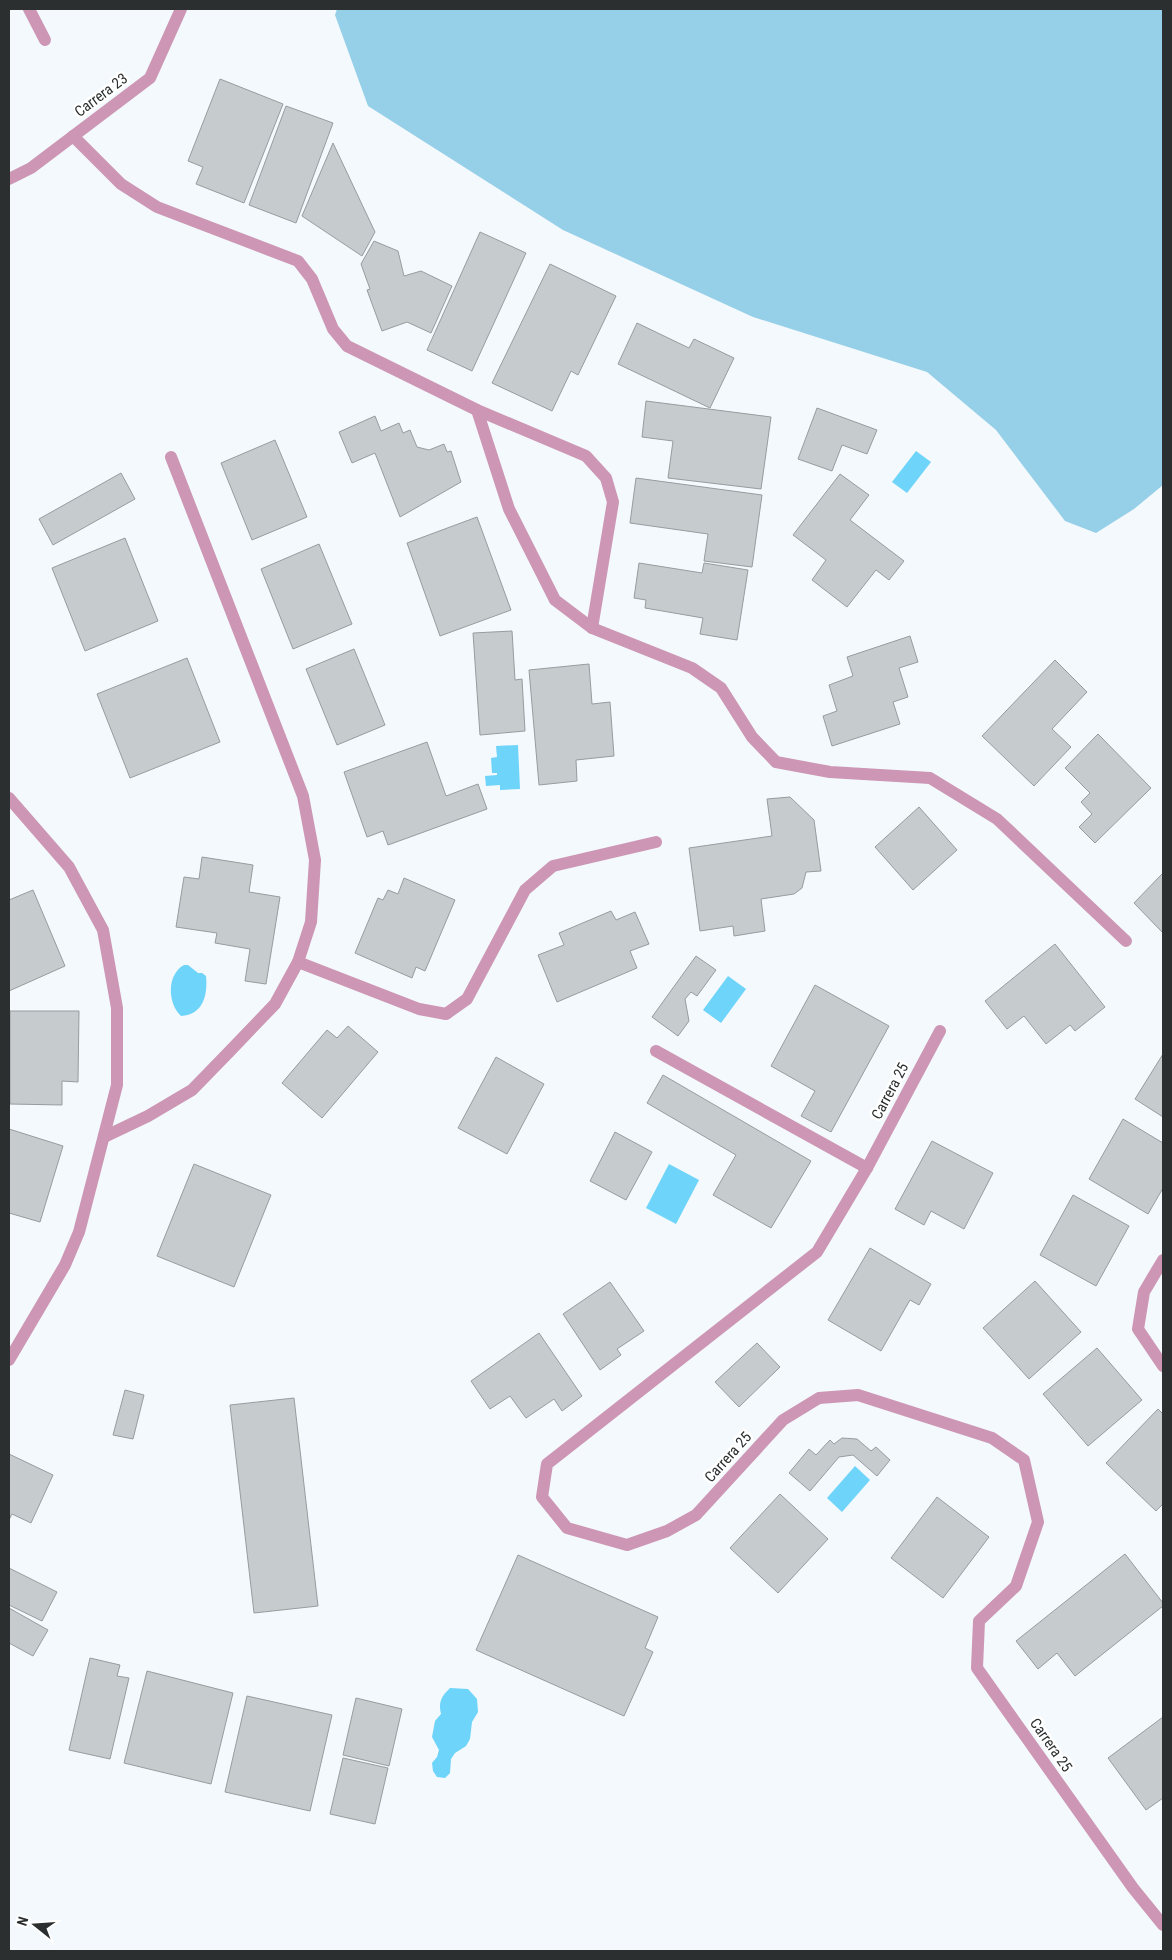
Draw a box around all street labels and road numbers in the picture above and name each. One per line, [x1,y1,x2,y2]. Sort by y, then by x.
street label: Carrera 23 [71,69,131,121]
street label: Carrera 25 [868,1060,912,1122]
street label: Carrera 25 [701,1428,755,1486]
street label: Carrera 25 [1026,1715,1076,1775]

